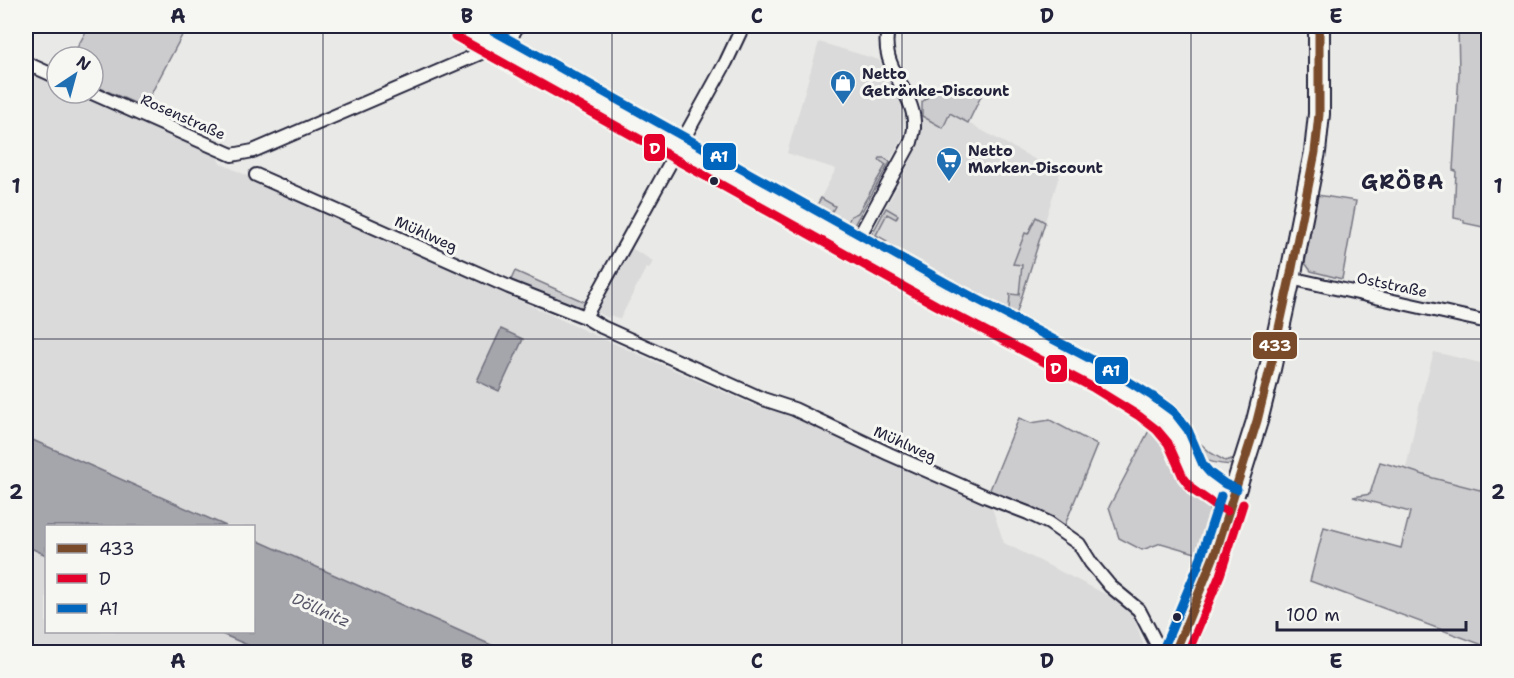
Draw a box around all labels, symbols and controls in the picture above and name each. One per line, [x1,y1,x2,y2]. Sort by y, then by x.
text: A [170,3,186,29]
text: B [461,3,473,29]
text: C [751,3,763,29]
text: D [1040,3,1054,29]
text: E [1329,3,1343,29]
north arrow [45,45,105,105]
text: N [72,51,95,75]
place label: Netto Getränke-Discount [862,64,1009,101]
shop icon: Netto Getränke-Discount [828,68,858,106]
street label: Rosenstraße [137,89,229,145]
line badge: D [643,133,666,162]
text: D [649,138,661,159]
place label: Netto Marken-Discount [968,141,1103,178]
line badge: A1 [702,142,737,171]
supermarket icon: Netto Marken-Discount [934,145,964,183]
text: A1 [710,146,728,167]
district label: GRÖBA [1361,168,1445,196]
text: 1 [11,173,21,199]
text: 1 [1493,173,1503,199]
unlabelled marker [708,175,720,187]
street label: Mühlweg [391,211,461,257]
street label: Oststraße [1355,268,1429,302]
line badge: 433 [1252,331,1298,360]
text: 433 [1259,335,1291,356]
line badge: D [1045,354,1068,383]
line badge: A1 [1094,356,1129,385]
text: D [1050,358,1062,379]
text: A1 [1102,360,1120,381]
street label: Mühlweg [870,421,940,467]
text: 2 [9,479,23,505]
text: 2 [1491,479,1505,505]
legend [45,525,255,633]
text: 433 [99,537,134,561]
text: D [99,567,111,591]
water label: Döllnitz [289,588,353,632]
scale bar [1277,594,1466,632]
text: A1 [99,597,119,621]
text: 100 m [1286,603,1340,627]
unlabelled marker [1171,611,1183,623]
text: A [170,648,186,674]
text: B [461,648,473,674]
text: C [751,648,763,674]
text: D [1040,648,1054,674]
text: E [1329,648,1343,674]

